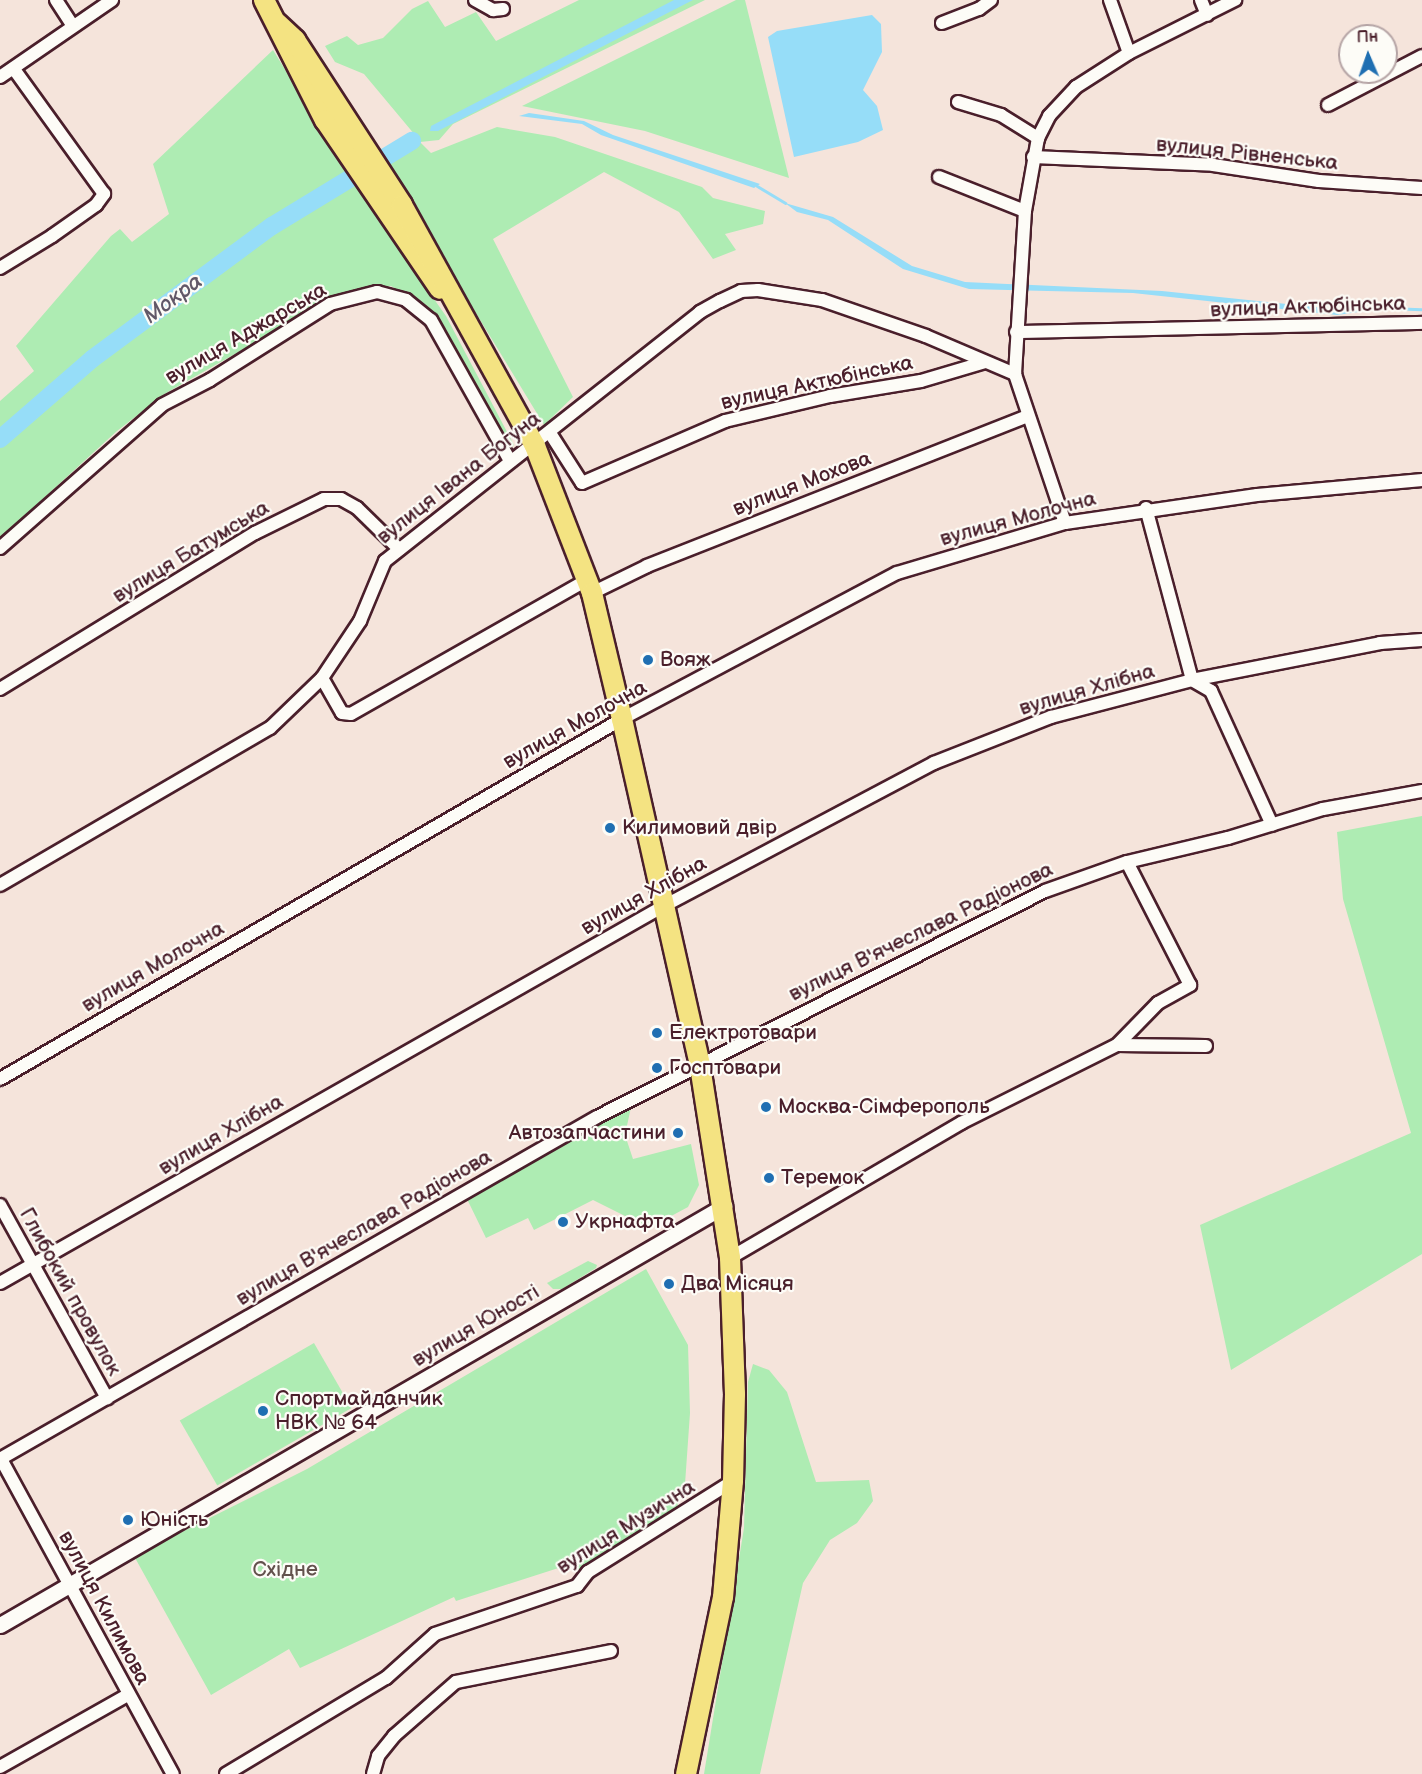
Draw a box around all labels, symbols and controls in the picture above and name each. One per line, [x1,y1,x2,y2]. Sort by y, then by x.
north arrow [1338,24,1398,84]
text: Пн [1356,28,1378,47]
street label: вулиця Рівненська [1155,132,1339,176]
water label: Мокра [138,268,208,330]
street label: вулиця Аджарська [161,278,331,390]
street label: вулиця Актюбінська [1210,291,1406,323]
street label: вулиця Актюбінська [719,350,915,416]
street label: вулиця Івана Богуна [372,406,546,550]
street label: вулиця Мохова [729,446,875,522]
street label: вулиця Молочна [937,486,1099,552]
street label: вулиця Батумська [108,495,274,609]
place label: Вояж [660,647,711,673]
marker: Вояж [641,653,655,667]
street label: вулиця Хлібна [1016,659,1158,721]
street label: вулиця Молочна [499,675,651,775]
place label: Килимовий двір [622,815,777,841]
marker: Килимовий двір [603,821,617,835]
street label: вулиця Хлібна [577,851,711,941]
street label: вулиця В'ячеслава Радіонова [785,857,1057,1007]
street label: вулиця Молочна [77,916,229,1018]
place label: Електротовари [669,1020,817,1046]
marker: Електротовари [650,1026,664,1040]
place label: Госптовари [669,1055,781,1081]
marker: Госптовари [650,1061,664,1075]
street label: вулиця Хлібна [154,1089,288,1181]
place label: Москва-Сімферополь [778,1094,990,1120]
marker: Москва-Сімферополь [759,1100,773,1114]
place label: Автозапчастини [509,1120,666,1146]
marker: Автозапчастини [671,1126,685,1140]
street label: вулиця В'ячеслава Радіонова [232,1144,496,1312]
place label: Теремок [781,1165,864,1191]
marker: Теремок [762,1171,776,1185]
street label: Глибокий провулок [13,1204,127,1380]
place label: Укрнафта [575,1209,675,1235]
marker: Укрнафта [556,1215,570,1229]
place label: Два Місяця [681,1271,794,1297]
marker: Два Місяця [662,1277,676,1291]
street label: вулиця Юності [408,1279,544,1373]
place label: Спортмайданчик НВК № 64 [275,1386,443,1436]
marker: Спортмайданчик НВК № 64 [256,1404,270,1418]
street label: вулиця Музична [552,1474,700,1580]
place label: Юність [140,1507,208,1533]
marker: Юність [121,1513,135,1527]
street label: вулиця Килимова [53,1527,155,1689]
park label: Східне [252,1557,318,1583]

